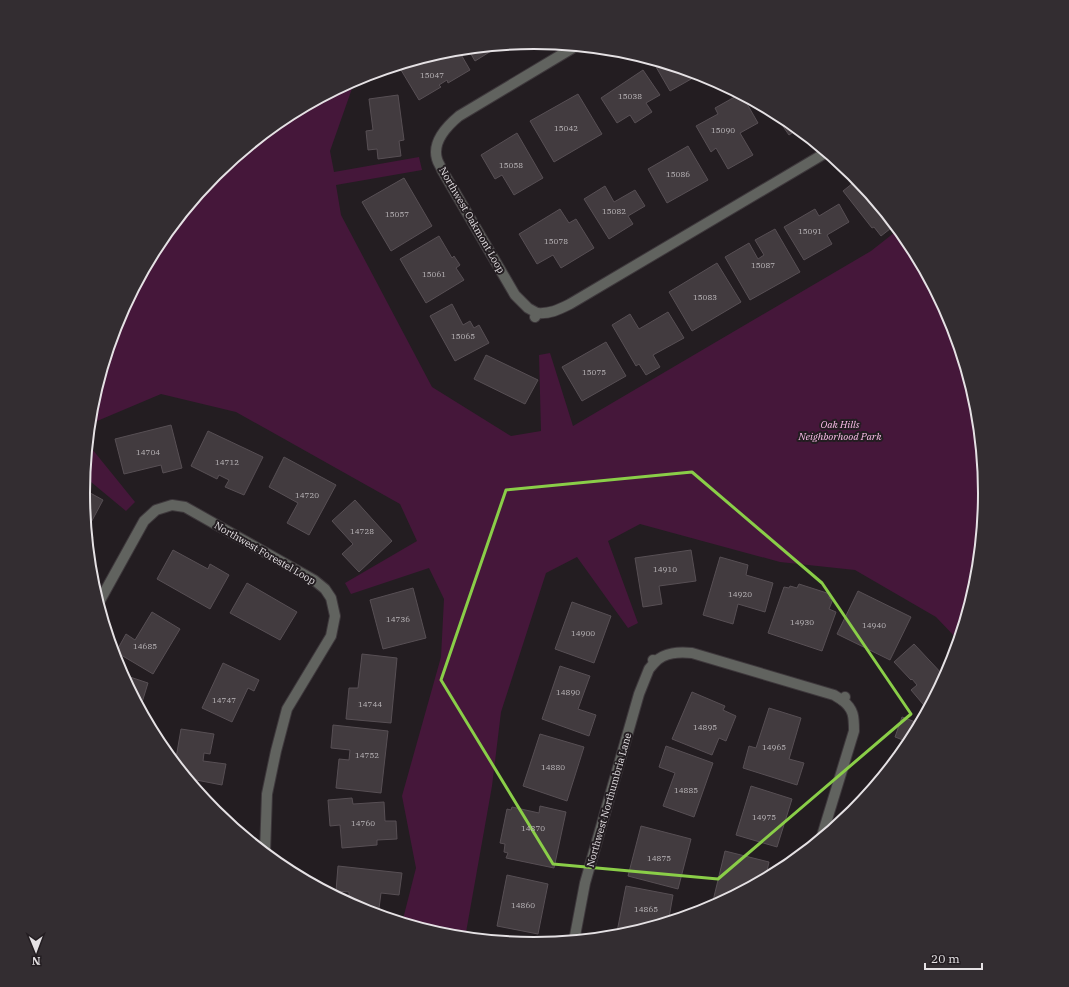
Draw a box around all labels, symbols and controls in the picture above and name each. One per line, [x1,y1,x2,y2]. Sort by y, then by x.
house number: 15047 [420,70,444,80]
house number: 15038 [618,91,642,101]
house number: 15042 [554,123,578,133]
house number: 15090 [711,125,735,135]
house number: 15058 [499,160,523,170]
street label: Northwest Oakmont Loop [436,165,508,275]
house number: 15086 [666,169,690,179]
house number: 15082 [602,206,626,216]
house number: 15057 [385,209,409,219]
house number: 15091 [798,226,822,236]
house number: 15078 [544,236,568,246]
house number: 15087 [751,260,775,270]
house number: 15061 [422,269,446,279]
house number: 15083 [693,292,717,302]
house number: 15065 [451,331,475,341]
house number: 15075 [582,367,606,377]
park label: Oak Hills Neighborhood Park [797,418,882,443]
house number: 14704 [136,447,160,457]
house number: 14712 [215,457,239,467]
house number: 14720 [295,490,319,500]
street label: Northwest Forestel Loop [212,519,318,587]
house number: 14728 [350,526,374,536]
house number: 14910 [653,564,677,574]
house number: 14920 [728,589,752,599]
house number: 14736 [386,614,410,624]
house number: 14930 [790,617,814,627]
house number: 14940 [862,620,886,630]
house number: 14900 [571,628,595,638]
house number: 14685 [133,641,157,651]
house number: 14890 [556,687,580,697]
house number: 14747 [212,695,236,705]
house number: 14744 [358,699,382,709]
house number: 14895 [693,722,717,732]
street label: Northwest Northumbria Lane [584,731,634,869]
house number: 14965 [762,742,786,752]
house number: 14752 [355,750,379,760]
house number: 14880 [541,762,565,772]
house number: 14885 [674,785,698,795]
house number: 14975 [752,812,776,822]
house number: 14760 [351,818,375,828]
house number: 14870 [521,823,545,833]
house number: 14875 [647,853,671,863]
house number: 14860 [511,900,535,910]
house number: 14865 [634,904,658,914]
north arrow [16,931,56,971]
scale bar [925,945,982,971]
text: 20 m [931,951,960,966]
text: N [31,954,41,968]

